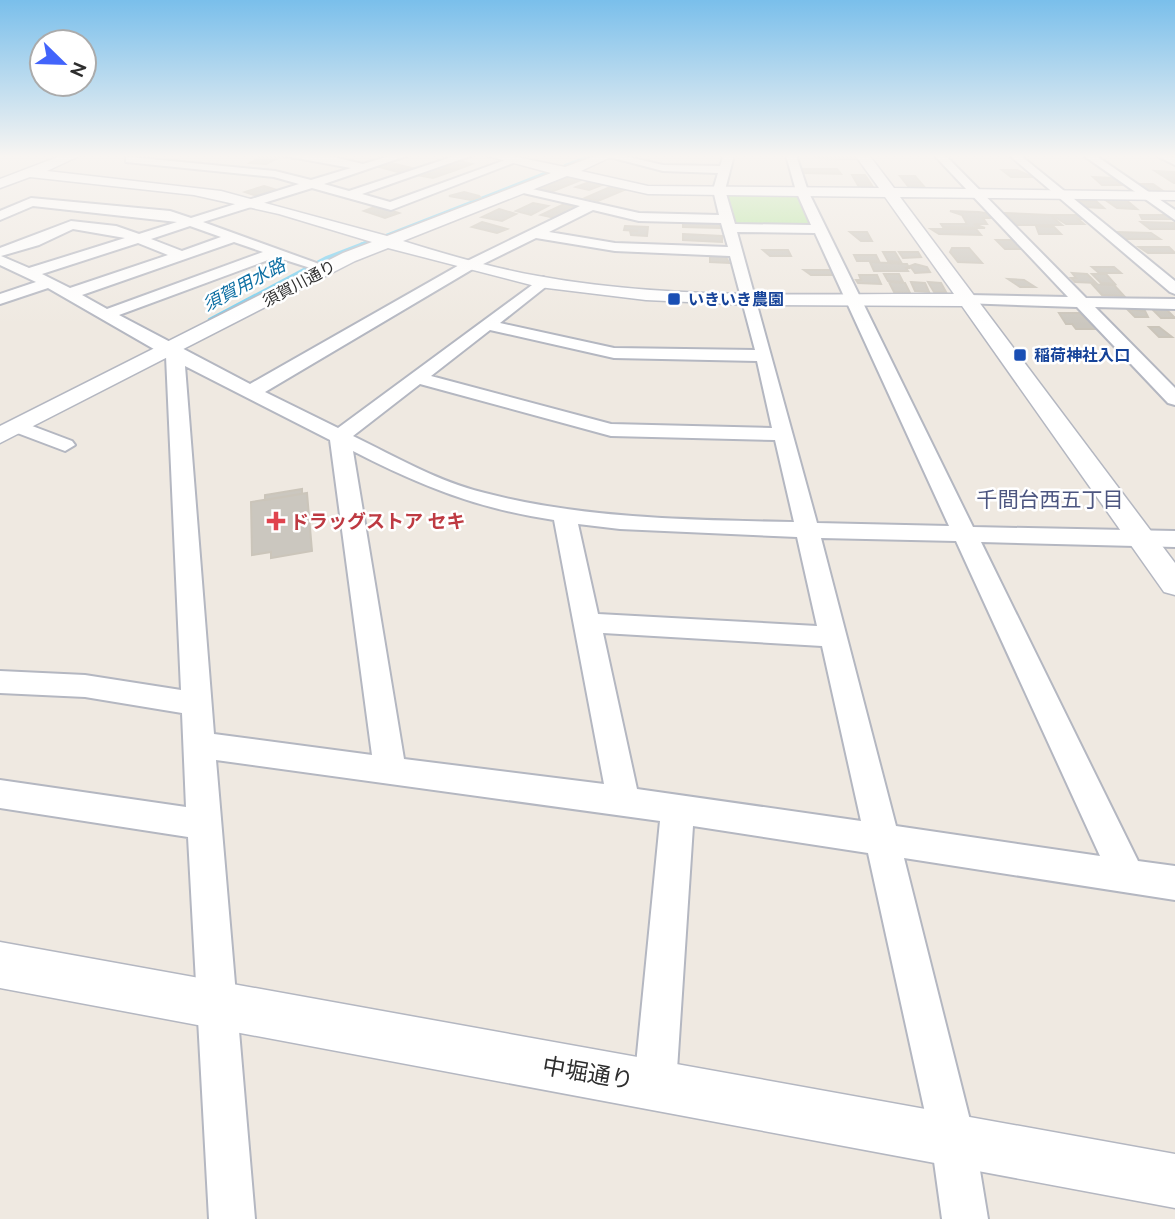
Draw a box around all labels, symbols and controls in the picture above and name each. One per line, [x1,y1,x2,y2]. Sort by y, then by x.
north arrow [28,28,98,98]
text: N [66,59,92,80]
water label: 須賀用水路 [199,253,290,314]
street label: 須賀川通り [259,256,339,310]
place label: いきいき農園 [688,290,784,308]
marker: いきいき農園 [666,291,682,307]
place label: 稲荷神社入口 [1034,346,1130,364]
marker: 稲荷神社入口 [1012,347,1028,363]
district label: 千間台西五丁目 [977,487,1124,511]
place label: ドラッグストア セキ [290,510,466,532]
marker: ドラッグストア セキ [268,513,284,529]
street label: 中堀通り [541,1052,636,1093]

